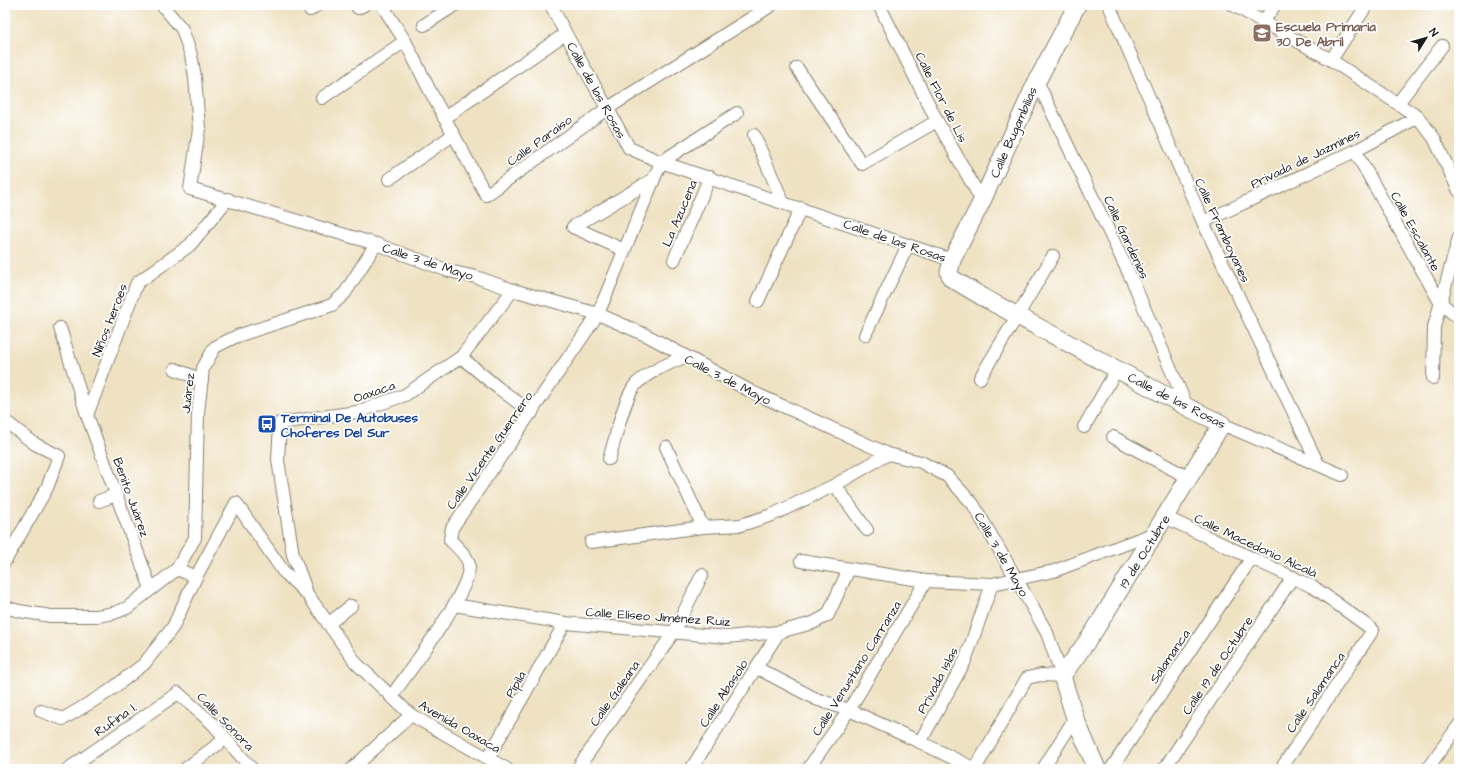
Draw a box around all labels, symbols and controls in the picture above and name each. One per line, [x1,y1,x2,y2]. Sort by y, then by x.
place label: Escuela Primaria 30 De Abril [1275,18,1376,51]
north arrow [1406,18,1446,58]
school or university icon: Escuela Primaria 30 De Abril [1251,22,1273,44]
text: N [1426,25,1442,40]
street label: Calle de las Rosas [562,39,630,142]
street label: Calle Flor de Lis [911,49,972,146]
street label: Calle Bugambilias [986,84,1043,181]
street label: Calle Paraíso [503,111,576,171]
street label: Privada de Jazmines [1247,124,1364,193]
street label: Calle Framboyanes [1189,175,1254,286]
street label: La Azucena [658,177,702,249]
street label: Calle Escalante [1386,188,1444,275]
street label: Calle Gardenias [1099,193,1154,283]
street label: Calle de las Rosas [841,215,949,267]
street label: Calle 3 de Mayo [380,239,476,286]
street label: Niños heroes [88,281,132,360]
street label: Calle 3 de Mayo [681,350,774,411]
street label: Calle de las Rosas [1124,368,1229,434]
street label: Juárez [177,371,199,414]
street label: Oaxaca [351,376,398,407]
street label: Calle Vicente Guerrero [442,388,538,513]
place label: Terminal De Autobuses Choferes Del Sur [280,409,418,442]
bus stop icon: Terminal De Autobuses Choferes Del Sur [256,413,278,435]
street label: Benito Juárez [108,455,154,540]
street label: Calle 3 de Mayo [969,509,1033,601]
street label: Calle Macedonio Alcalá [1191,510,1320,582]
street label: 19 de Octubre [1115,511,1175,592]
street label: Calle Venustiano Carranza [808,597,906,740]
street label: Calle Elíseo Jiménez Ruiz [585,603,732,631]
street label: Calle 19 de Octubre [1178,613,1258,719]
street label: Salamanca [1145,626,1195,687]
street label: Privada Islas [913,644,963,717]
street label: Calle Salamanca [1282,648,1350,736]
street label: Calle Abasolo [695,656,753,731]
street label: Calle Galeana [585,657,644,730]
street label: Pípila [501,667,531,701]
street label: Calle Sonora [193,688,258,755]
street label: Avenida Oaxaca [415,696,504,758]
street label: Rufina l. [91,699,140,741]

